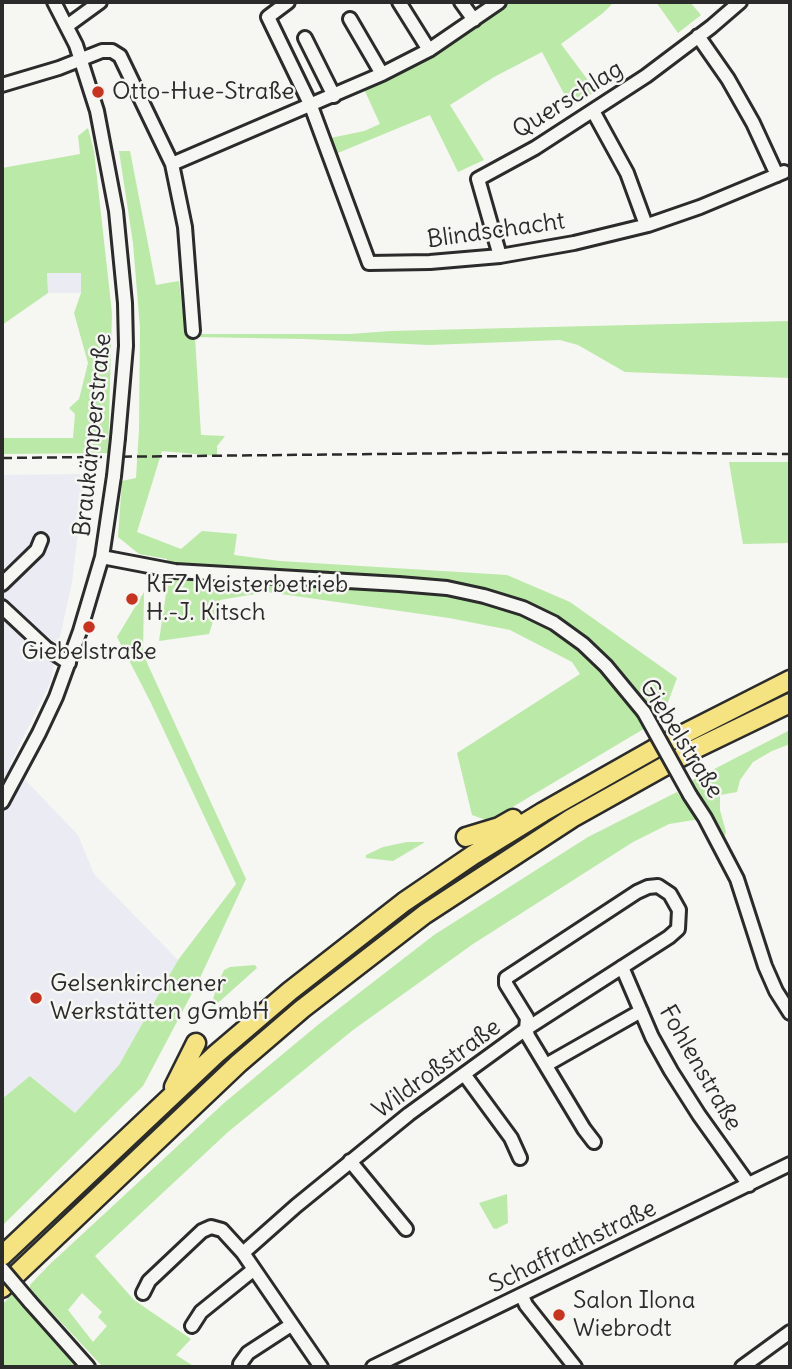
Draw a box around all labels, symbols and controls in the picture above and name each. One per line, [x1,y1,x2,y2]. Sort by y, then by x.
street label: Querschlag [508,55,628,145]
place label: Otto-Hue-Straße [112,78,294,106]
marker: Otto-Hue-Straße [90,84,106,100]
street label: Blindschacht [425,207,567,255]
street label: Braukämperstraße [68,332,118,538]
place label: KFZ Meisterbetrieb H.-J. Kitsch [146,571,348,627]
marker: KFZ Meisterbetrieb H.-J. Kitsch [124,591,140,607]
marker: Giebelstraße [81,619,97,635]
place label: Giebelstraße [21,638,157,666]
street label: Giebelstraße [633,674,729,804]
place label: Gelsenkirchener Werkstätten gGmbH [50,970,269,1026]
marker: Gelsenkirchener Werkstätten gGmbH [28,990,44,1006]
street label: Fohlenstraße [652,1000,748,1136]
street label: Wildroßstraße [368,1013,506,1125]
street label: Schaffrathstraße [485,1194,661,1300]
place label: Salon Ilona Wiebrodt [573,1287,695,1343]
marker: Salon Ilona Wiebrodt [551,1307,567,1323]

